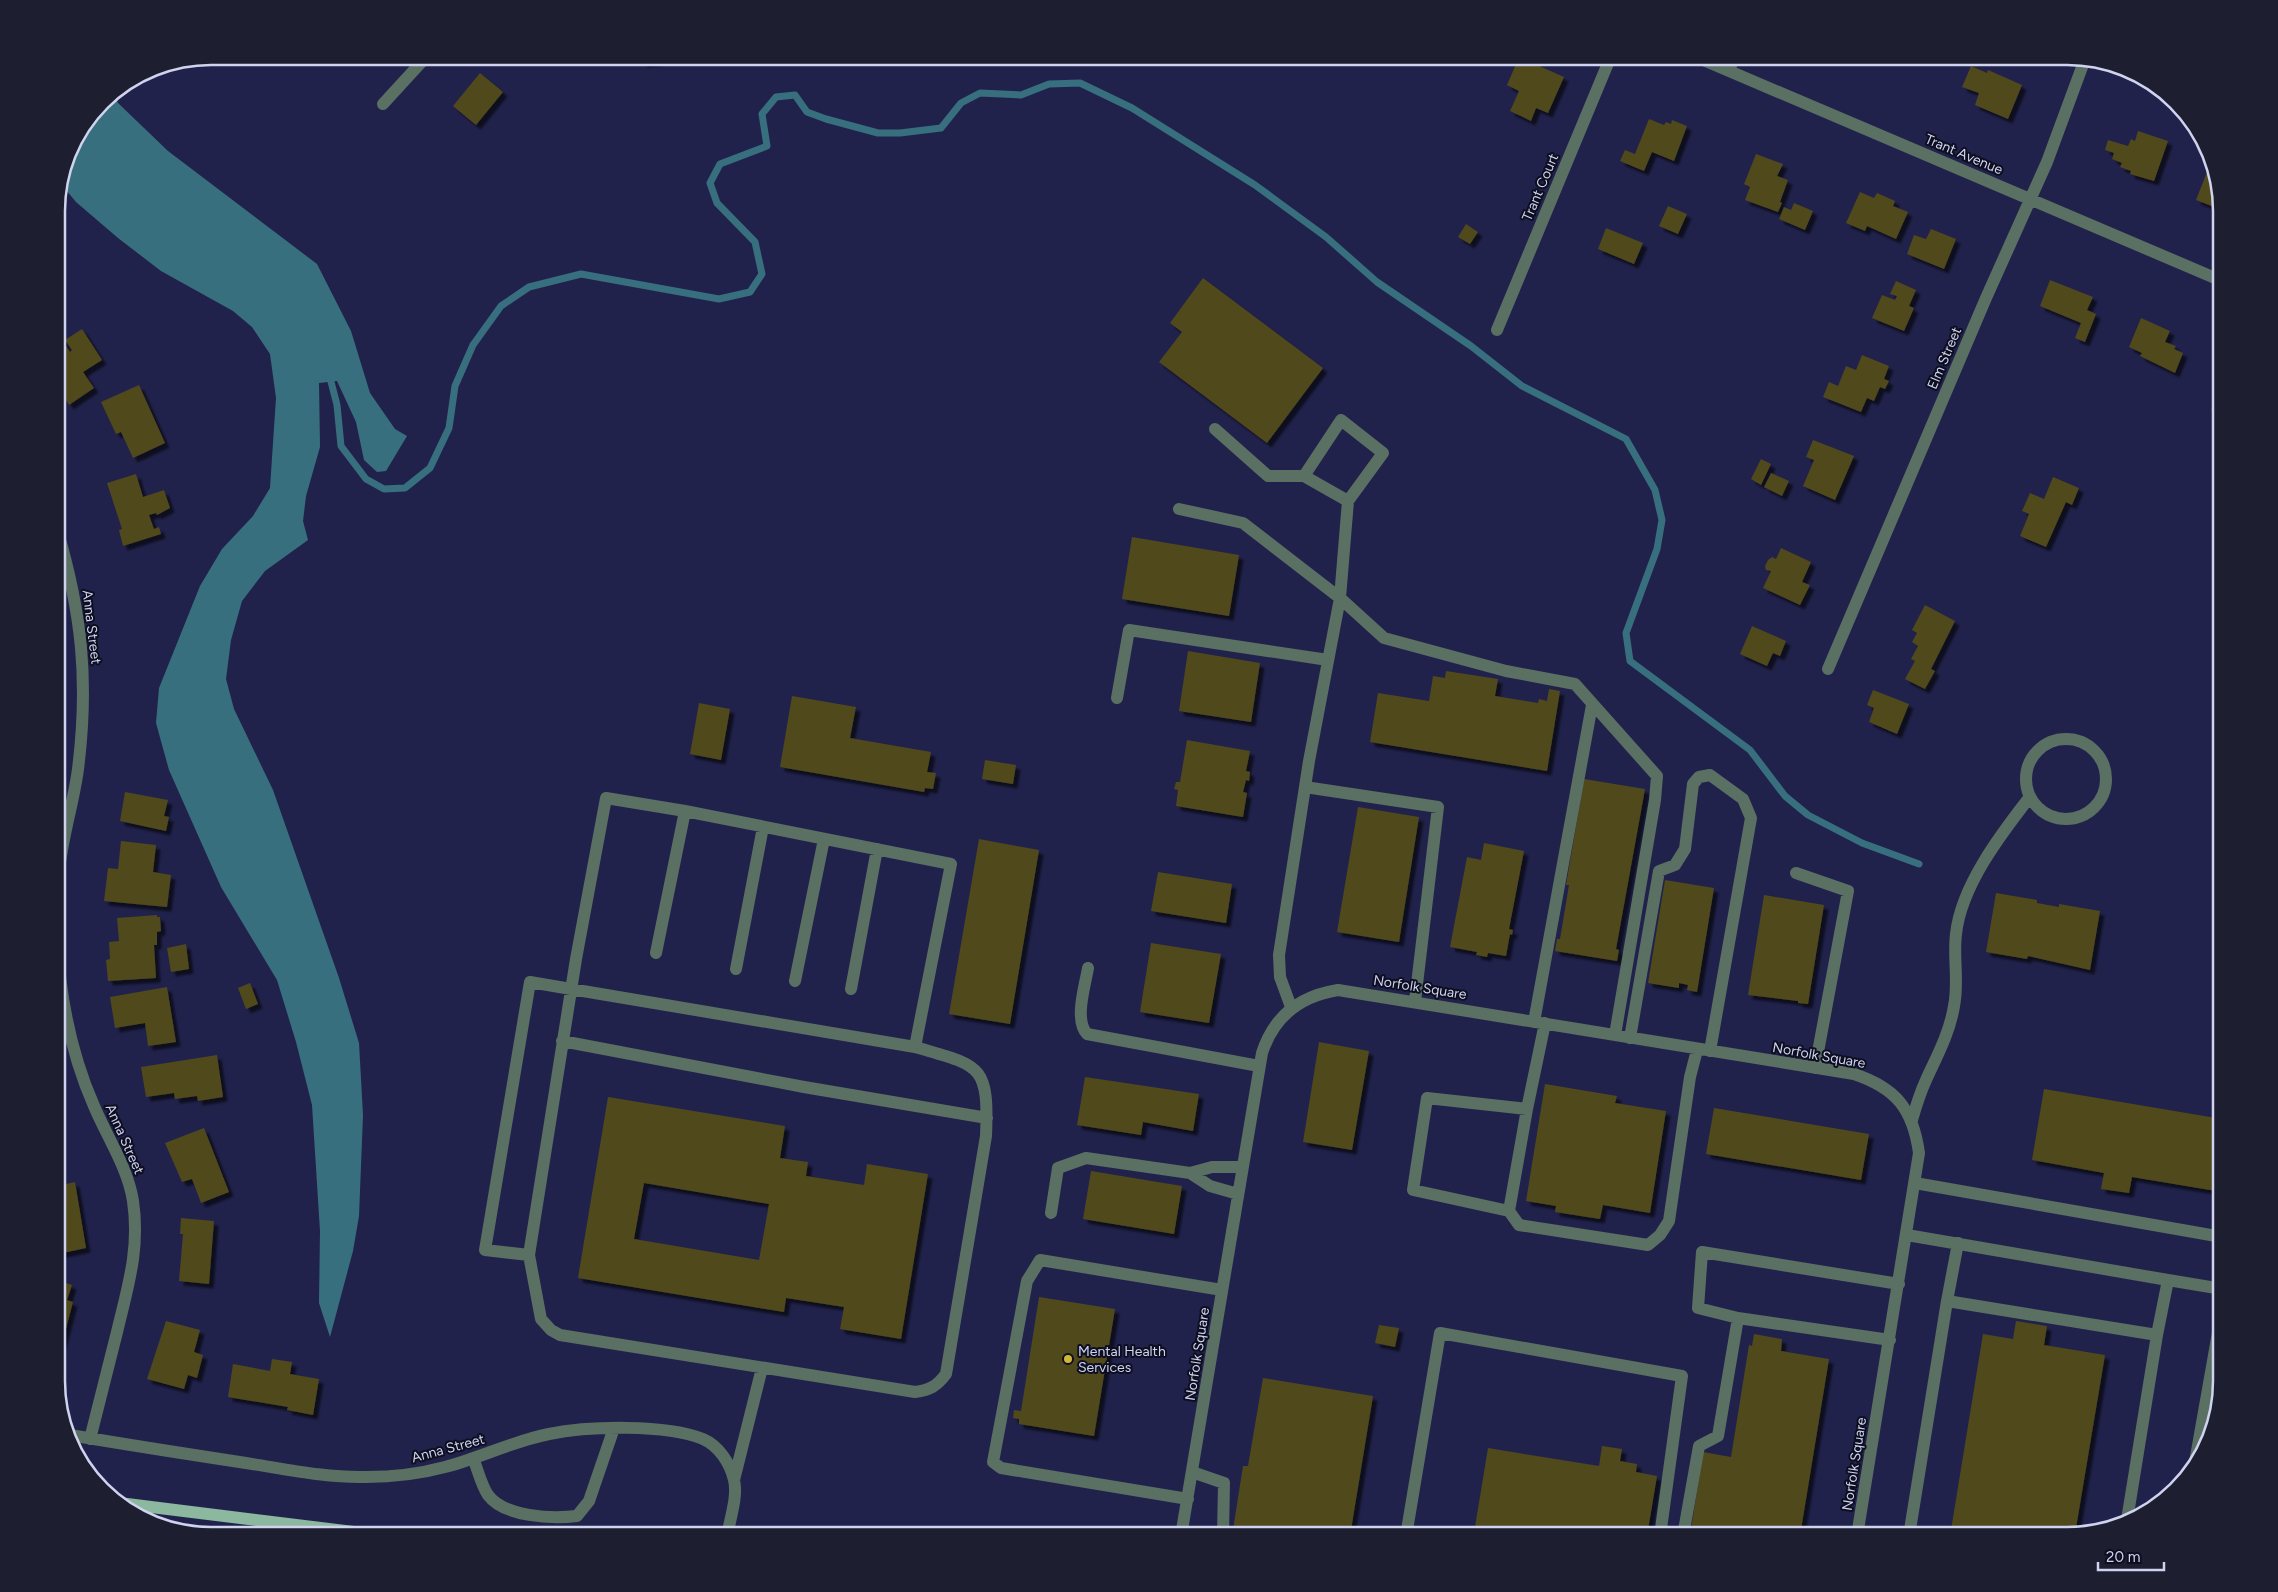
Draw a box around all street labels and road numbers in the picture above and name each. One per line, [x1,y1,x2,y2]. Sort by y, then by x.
street label: Trant Avenue [1922,130,2006,179]
street label: Trant Court [1519,151,1562,223]
street label: Elm Street [1924,325,1965,392]
street label: Anna Street [79,589,105,665]
street label: Norfolk Square [1372,972,1468,1003]
street label: Norfolk Square [1771,1039,1867,1072]
street label: Anna Street [102,1102,148,1177]
street label: Norfolk Square [1182,1306,1213,1402]
street label: Norfolk Square [1839,1416,1870,1512]
street label: Anna Street [410,1431,487,1466]

